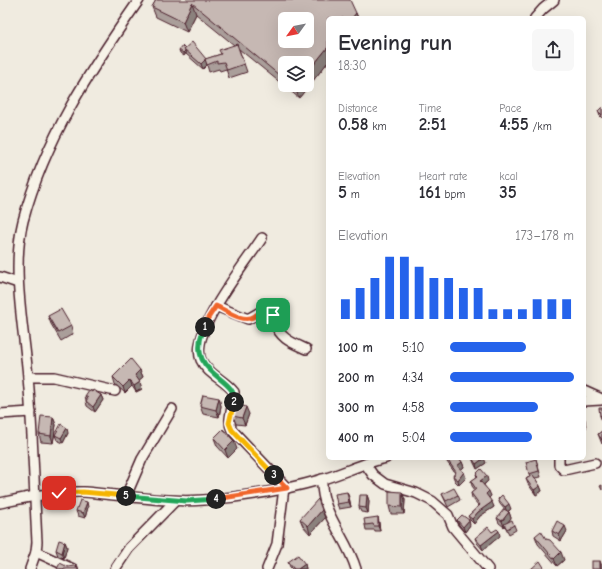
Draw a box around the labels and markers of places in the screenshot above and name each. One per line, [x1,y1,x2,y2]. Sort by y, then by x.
pin [256,298,290,332]
pin: 1 [195,317,215,337]
pin: 2 [224,392,244,412]
pin: 3 [264,465,284,485]
pin [42,476,76,510]
pin: 5 [116,486,136,506]
pin: 4 [206,489,226,509]

